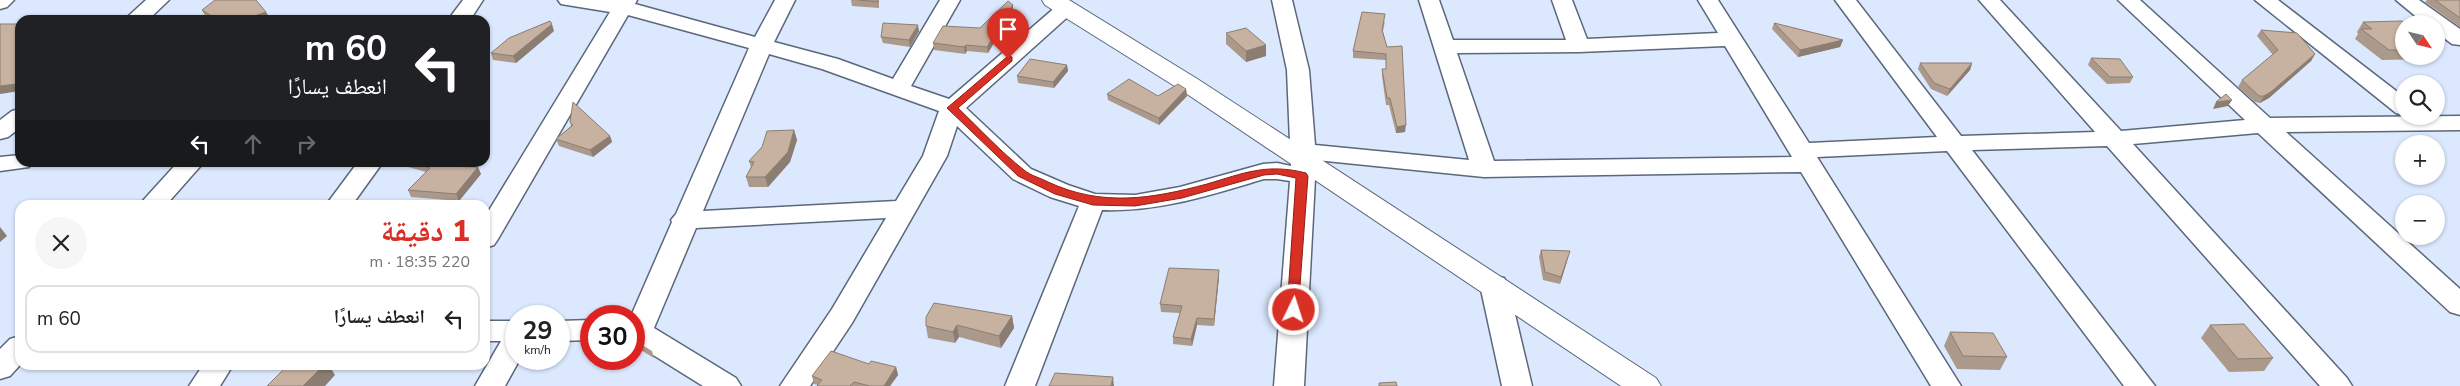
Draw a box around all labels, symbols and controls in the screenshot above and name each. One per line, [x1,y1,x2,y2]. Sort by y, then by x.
pin [987,8,1029,59]
icon: arrive [994,15,1022,43]
north arrow [2395,15,2445,65]
map controls [2395,15,2445,245]
text: 60 m [305,25,387,72]
icon: left [405,35,470,100]
text: انعطف يسارًا [288,72,387,102]
button: search [2395,75,2445,125]
icon: left [186,130,214,158]
icon: ahead [239,130,267,158]
icon: right [292,130,320,158]
button: + [2395,135,2445,185]
button: − [2395,195,2445,245]
text: 1 دقيقة [381,211,470,252]
button: close [35,217,87,269]
text: 220 m · 18:35 [369,251,470,273]
position arrow [1267,283,1319,335]
text: انعطف يسارًا [334,304,425,330]
icon: left [440,305,468,333]
speed limit sign: 30 [580,305,645,370]
text: 60 m [37,306,81,332]
text: 29 [522,314,553,348]
text: km/h [524,342,551,358]

